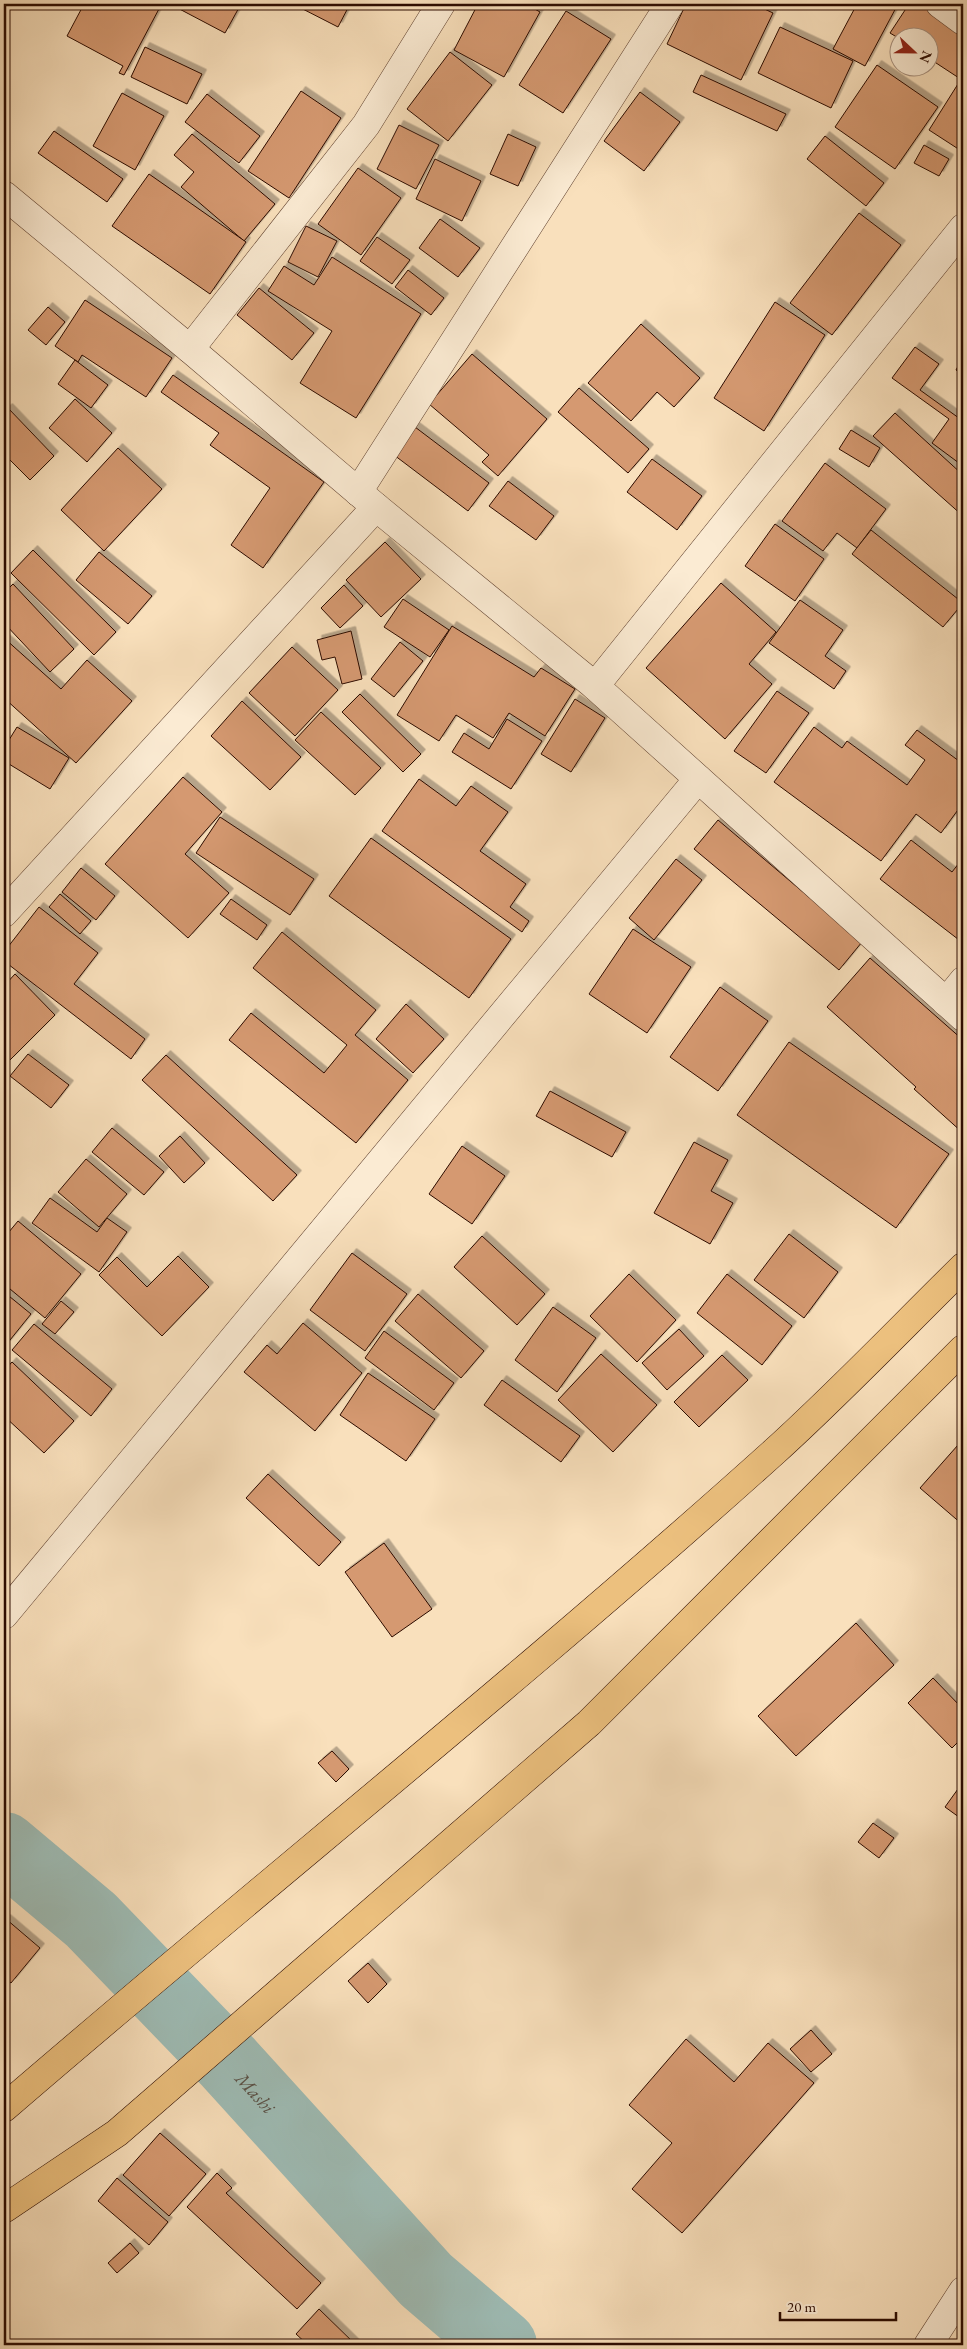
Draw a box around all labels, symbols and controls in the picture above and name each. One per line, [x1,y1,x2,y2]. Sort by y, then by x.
north arrow [890,28,940,78]
text: N [915,48,937,66]
water label: Mashi [230,2066,282,2120]
scale bar [780,2289,896,2321]
text: 20 m [787,2297,816,2316]

